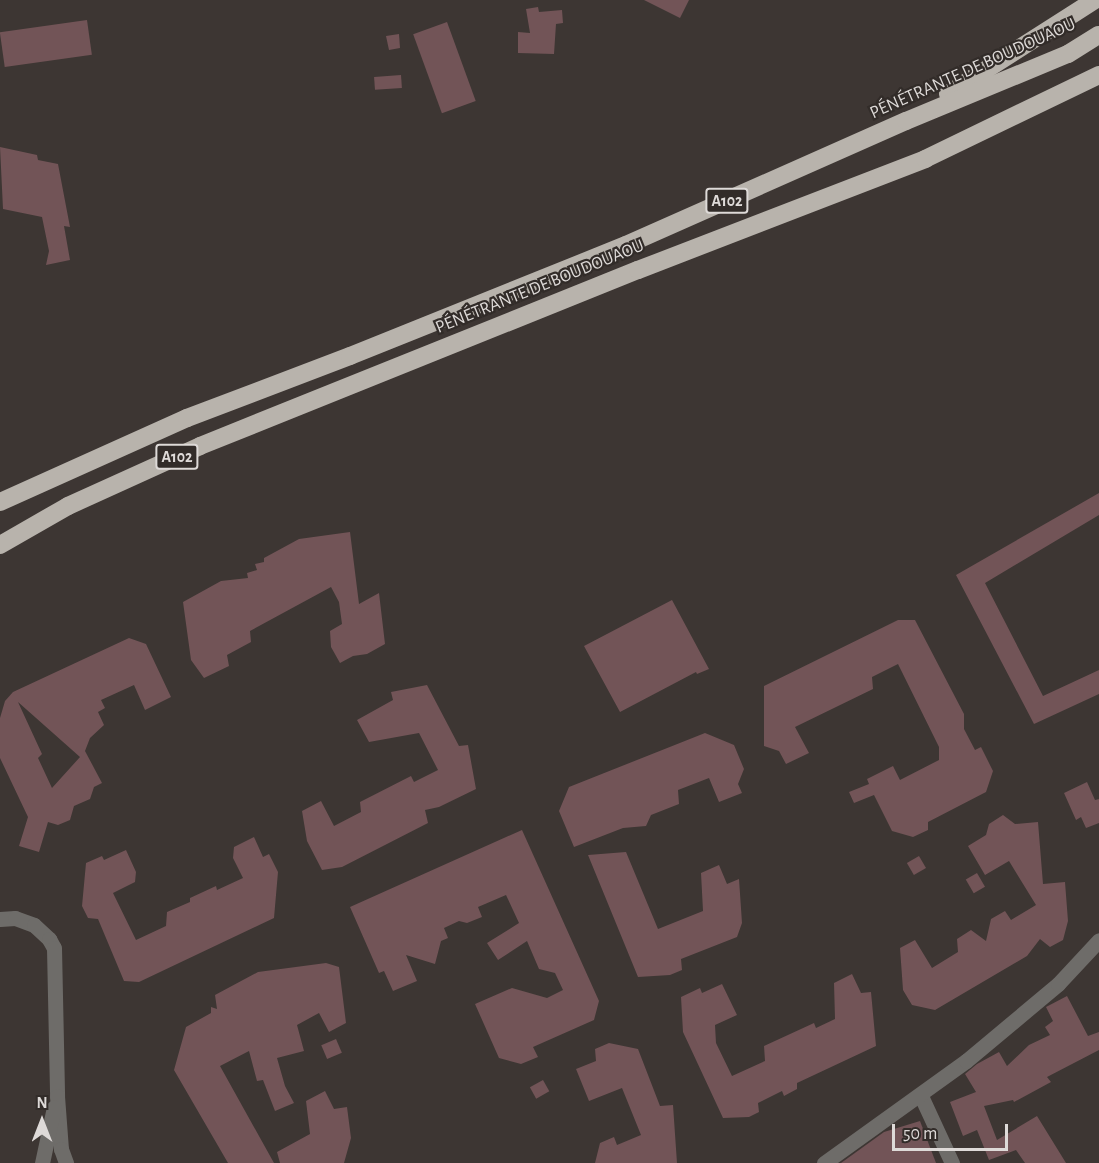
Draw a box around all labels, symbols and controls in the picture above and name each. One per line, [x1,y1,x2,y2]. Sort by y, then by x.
street label: PÉNÉTRANTE DE BOUDOUAOU [867,14,1079,124]
road number: A102 [704,188,750,214]
street label: PÉNÉTRANTE DE BOUDOUAOU [432,235,648,339]
road number: A102 [154,444,200,470]
north arrow [12,1091,72,1151]
text: N [36,1095,48,1111]
scale bar [895,1112,1010,1150]
text: 50 m [903,1125,937,1143]

